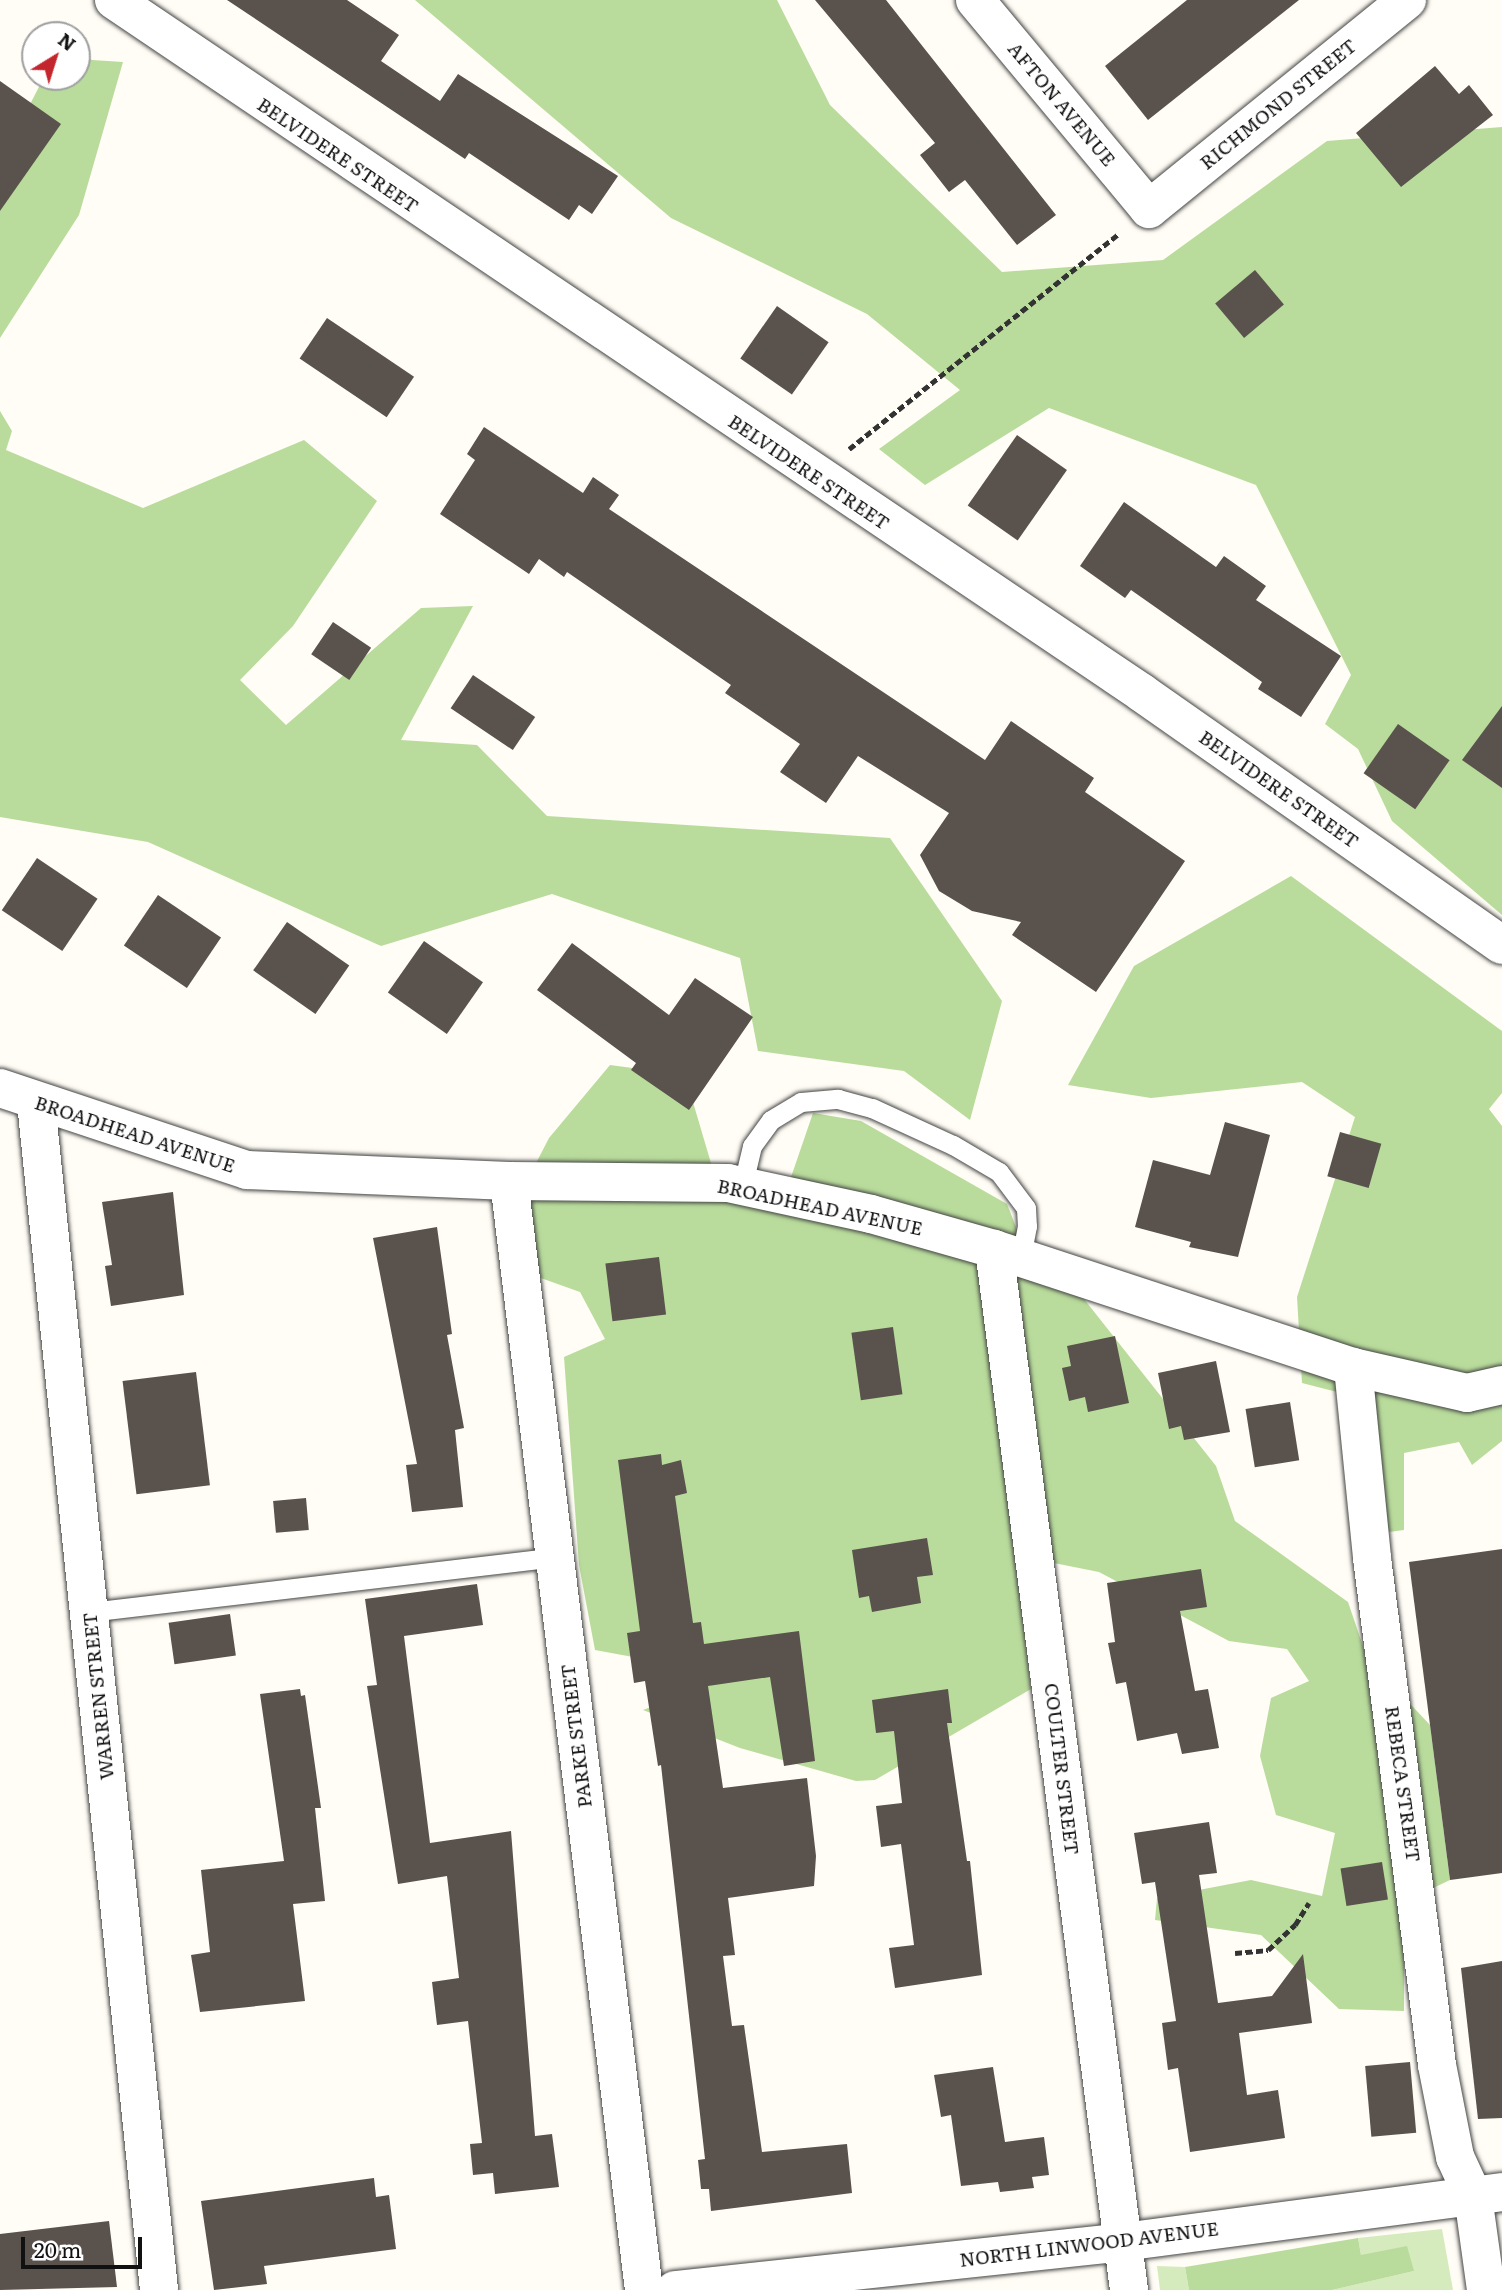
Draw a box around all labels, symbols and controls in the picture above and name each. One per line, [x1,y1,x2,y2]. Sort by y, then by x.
north arrow [21,21,91,91]
text: N [53,25,83,57]
street label: RICHMOND STREET [1195,34,1361,174]
street label: AFTON AVENUE [1003,37,1121,171]
street label: BELVIDERE STREET [253,93,423,217]
street label: BELVIDERE STREET [724,410,894,534]
street label: BELVIDERE STREET [1195,725,1363,853]
street label: BROADHEAD AVENUE [32,1091,238,1177]
street label: BROADHEAD AVENUE [715,1174,925,1240]
street label: WARREN STREET [78,1611,118,1781]
street label: PARKE STREET [556,1663,596,1809]
street label: COULTER STREET [1040,1682,1084,1856]
street label: REBECA STREET [1381,1704,1425,1864]
street label: NORTH LINWOOD AVENUE [958,2217,1220,2271]
scale bar [24,2224,145,2268]
text: 20 m [34,2233,81,2264]

